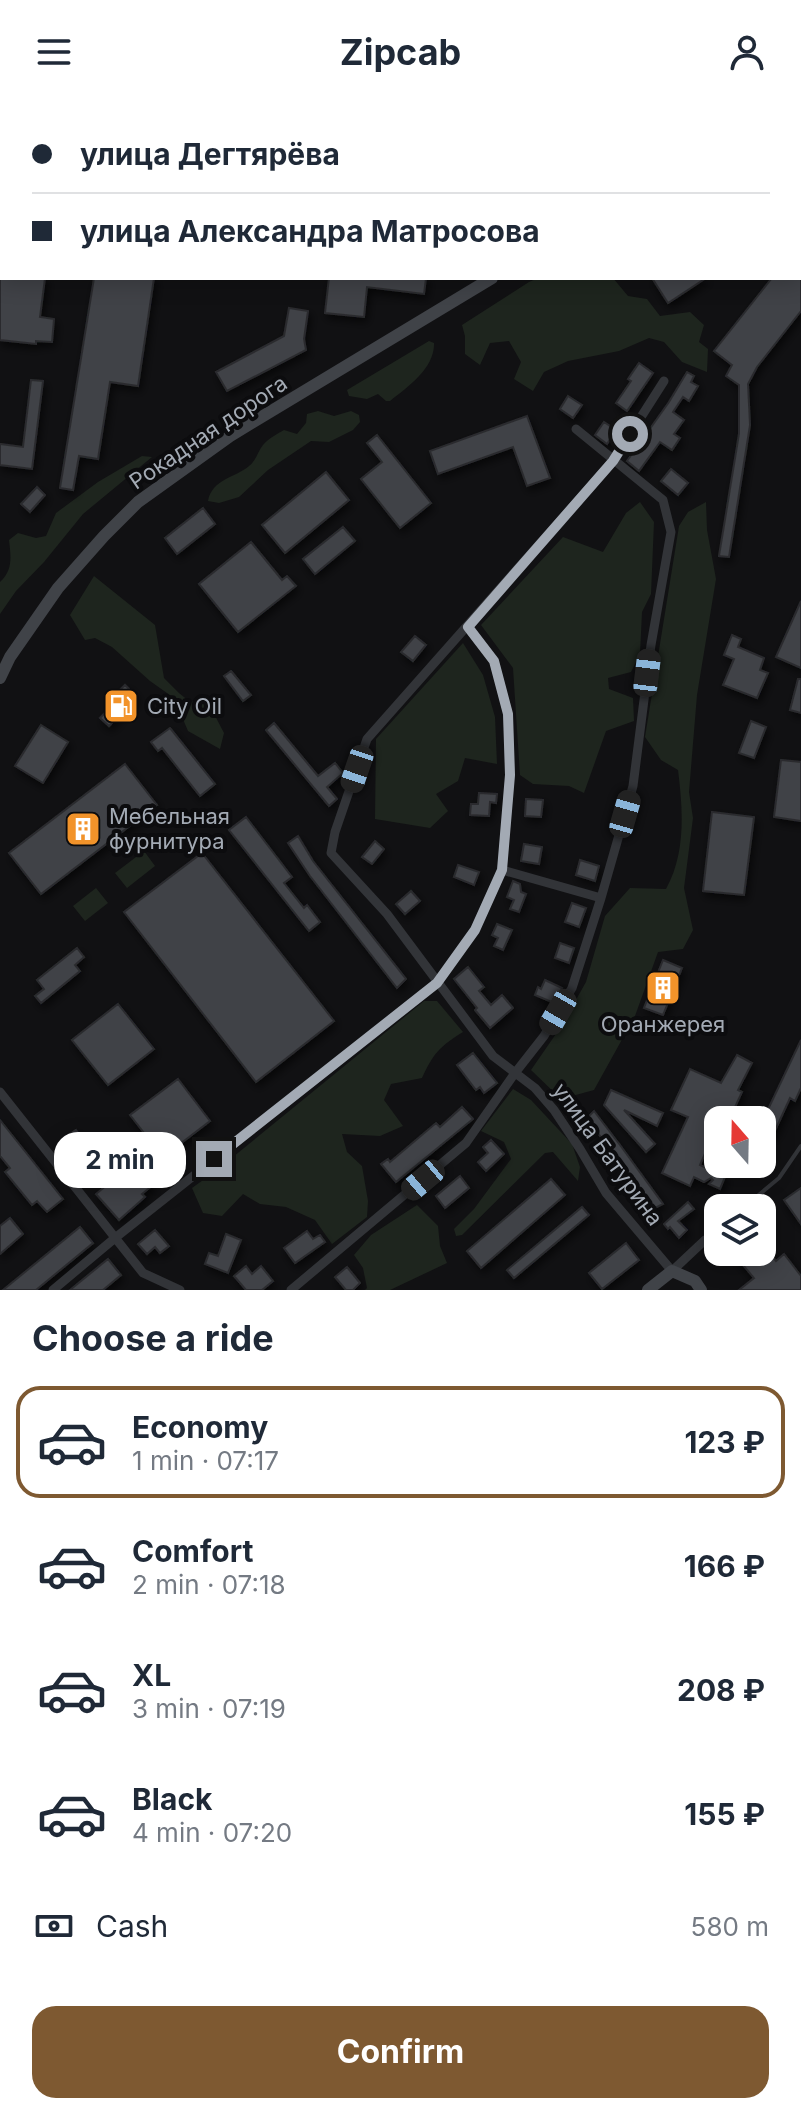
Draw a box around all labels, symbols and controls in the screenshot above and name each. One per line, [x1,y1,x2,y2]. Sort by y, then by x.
icon: menu [32,30,76,74]
text: Zipcab [340,30,461,74]
icon: person [725,30,769,74]
text: улица Дегтярёва [80,136,340,172]
text: улица Александра Матросова [80,213,540,249]
street label: Рокадная дорога [124,370,292,494]
route start [612,416,648,452]
car [632,648,662,698]
fuel station icon: City Oil [102,687,140,725]
place label: City Oil [147,693,222,719]
car [338,742,376,796]
car [607,788,643,840]
place label: Мебельная фурнитура [109,803,230,854]
building icon: Мебельная фурнитура [64,810,102,848]
building icon: Оранжерея [644,969,682,1007]
car [536,985,580,1039]
place label: Оранжерея [601,1011,725,1037]
street label: улица Батурина [547,1078,669,1230]
north arrow [704,1106,776,1178]
map controls [704,1106,776,1266]
callout: 2 min [54,1131,186,1187]
route end [196,1141,232,1177]
text: 2 min [85,1144,155,1175]
car [397,1155,449,1205]
button: layers [704,1194,776,1266]
text: Choose a ride [32,1316,274,1360]
icon: car [36,1406,108,1478]
text: Economy [132,1409,268,1445]
text: 123 ₽ [684,1424,765,1460]
text: 1 min · 07:17 [132,1445,279,1476]
icon: car [36,1530,108,1602]
text: Comfort [132,1533,253,1569]
text: 166 ₽ [684,1548,765,1584]
text: 2 min · 07:18 [132,1569,286,1600]
icon: car [36,1654,108,1726]
text: XL [132,1657,171,1693]
text: 208 ₽ [677,1672,765,1708]
text: 3 min · 07:19 [132,1693,286,1724]
icon: car [36,1778,108,1850]
text: Black [132,1781,212,1817]
text: 155 ₽ [684,1796,765,1832]
text: 4 min · 07:20 [132,1817,292,1848]
icon: cash [32,1904,76,1948]
text: Cash [96,1908,168,1944]
text: 580 m [691,1911,769,1942]
button: Confirm [32,2006,769,2098]

